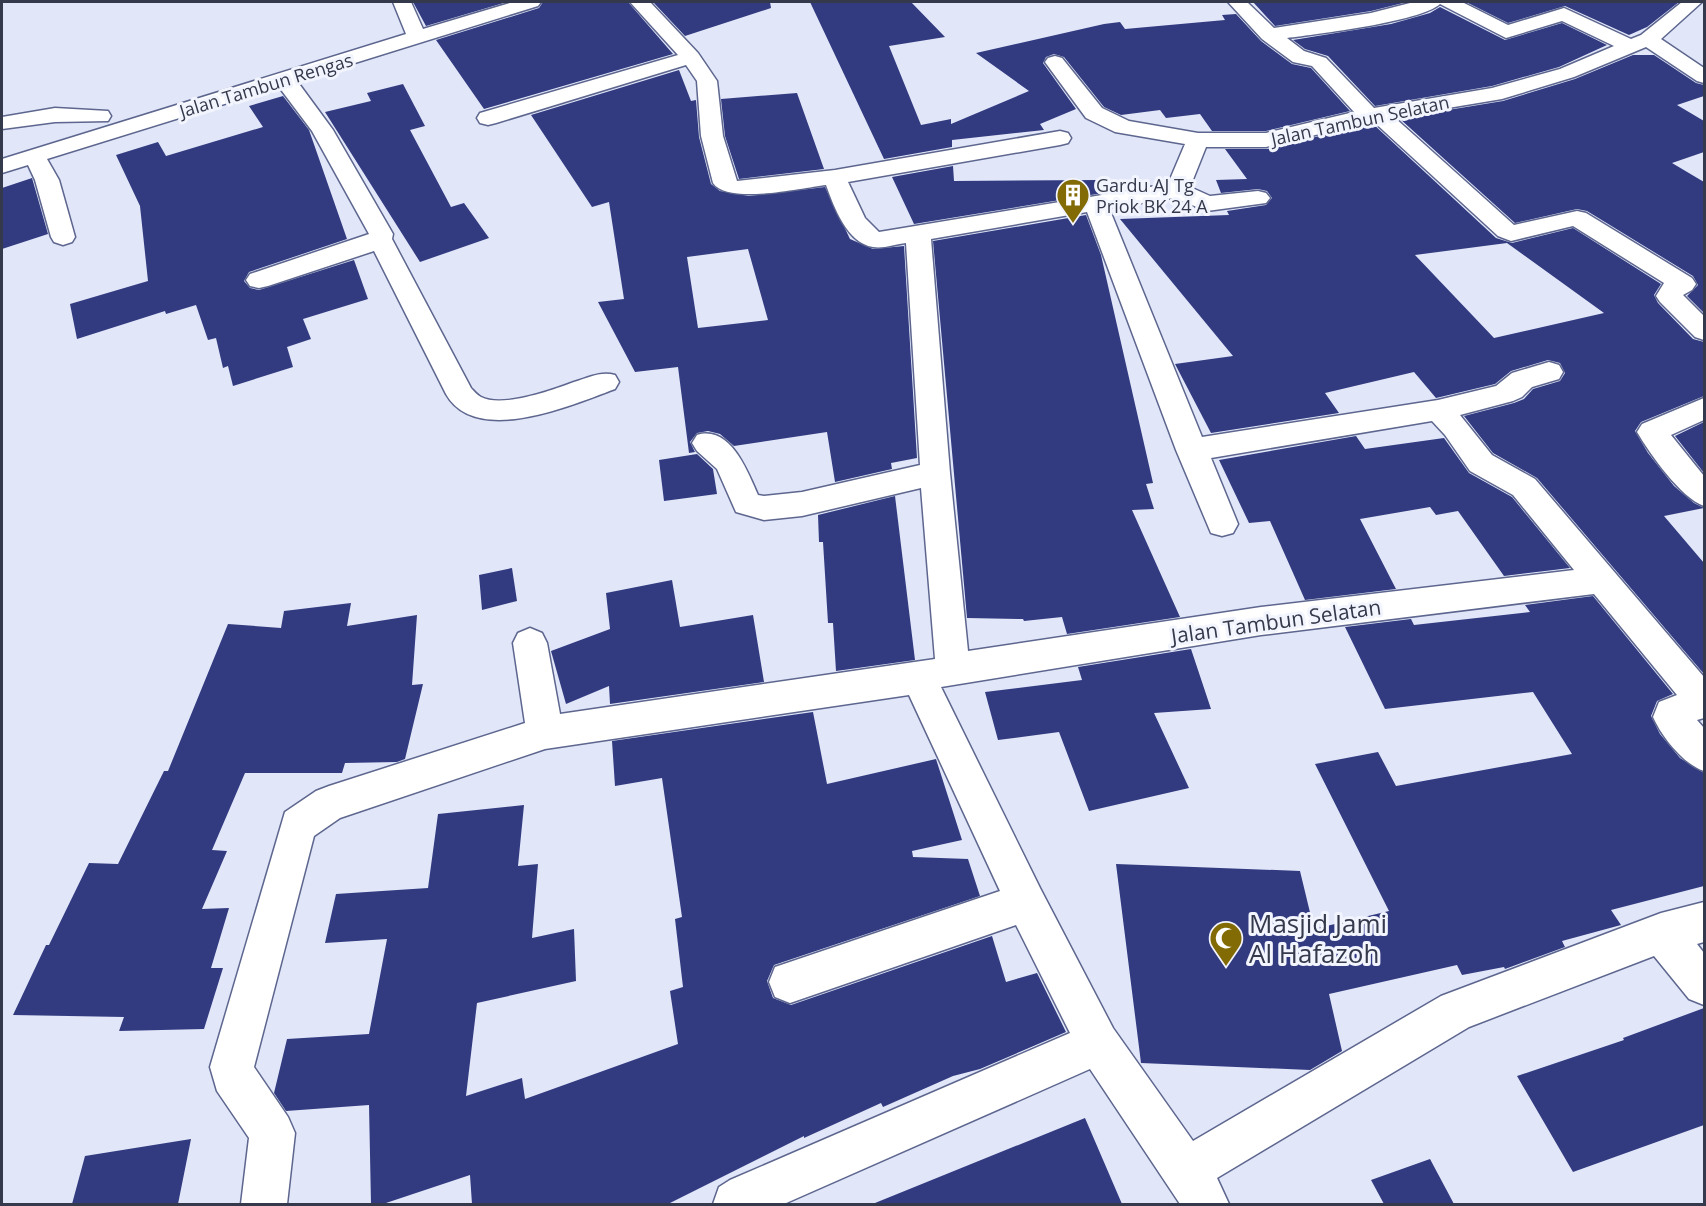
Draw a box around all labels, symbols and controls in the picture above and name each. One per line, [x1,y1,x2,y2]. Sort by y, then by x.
street label: Jalan Tambun Rengas [174,47,356,123]
street label: Jalan Tambun Selatan [1267,89,1451,151]
place label: Gardu AJ Tg Priok BK 24 A [1096,173,1208,218]
building icon: Gardu AJ Tg Priok BK 24 A [1055,177,1091,224]
street label: Jalan Tambun Selatan [1167,592,1383,650]
place label: Masjid Jami Al Hafazoh [1249,905,1387,971]
mosque icon: Masjid Jami Al Hafazoh [1208,920,1244,967]

